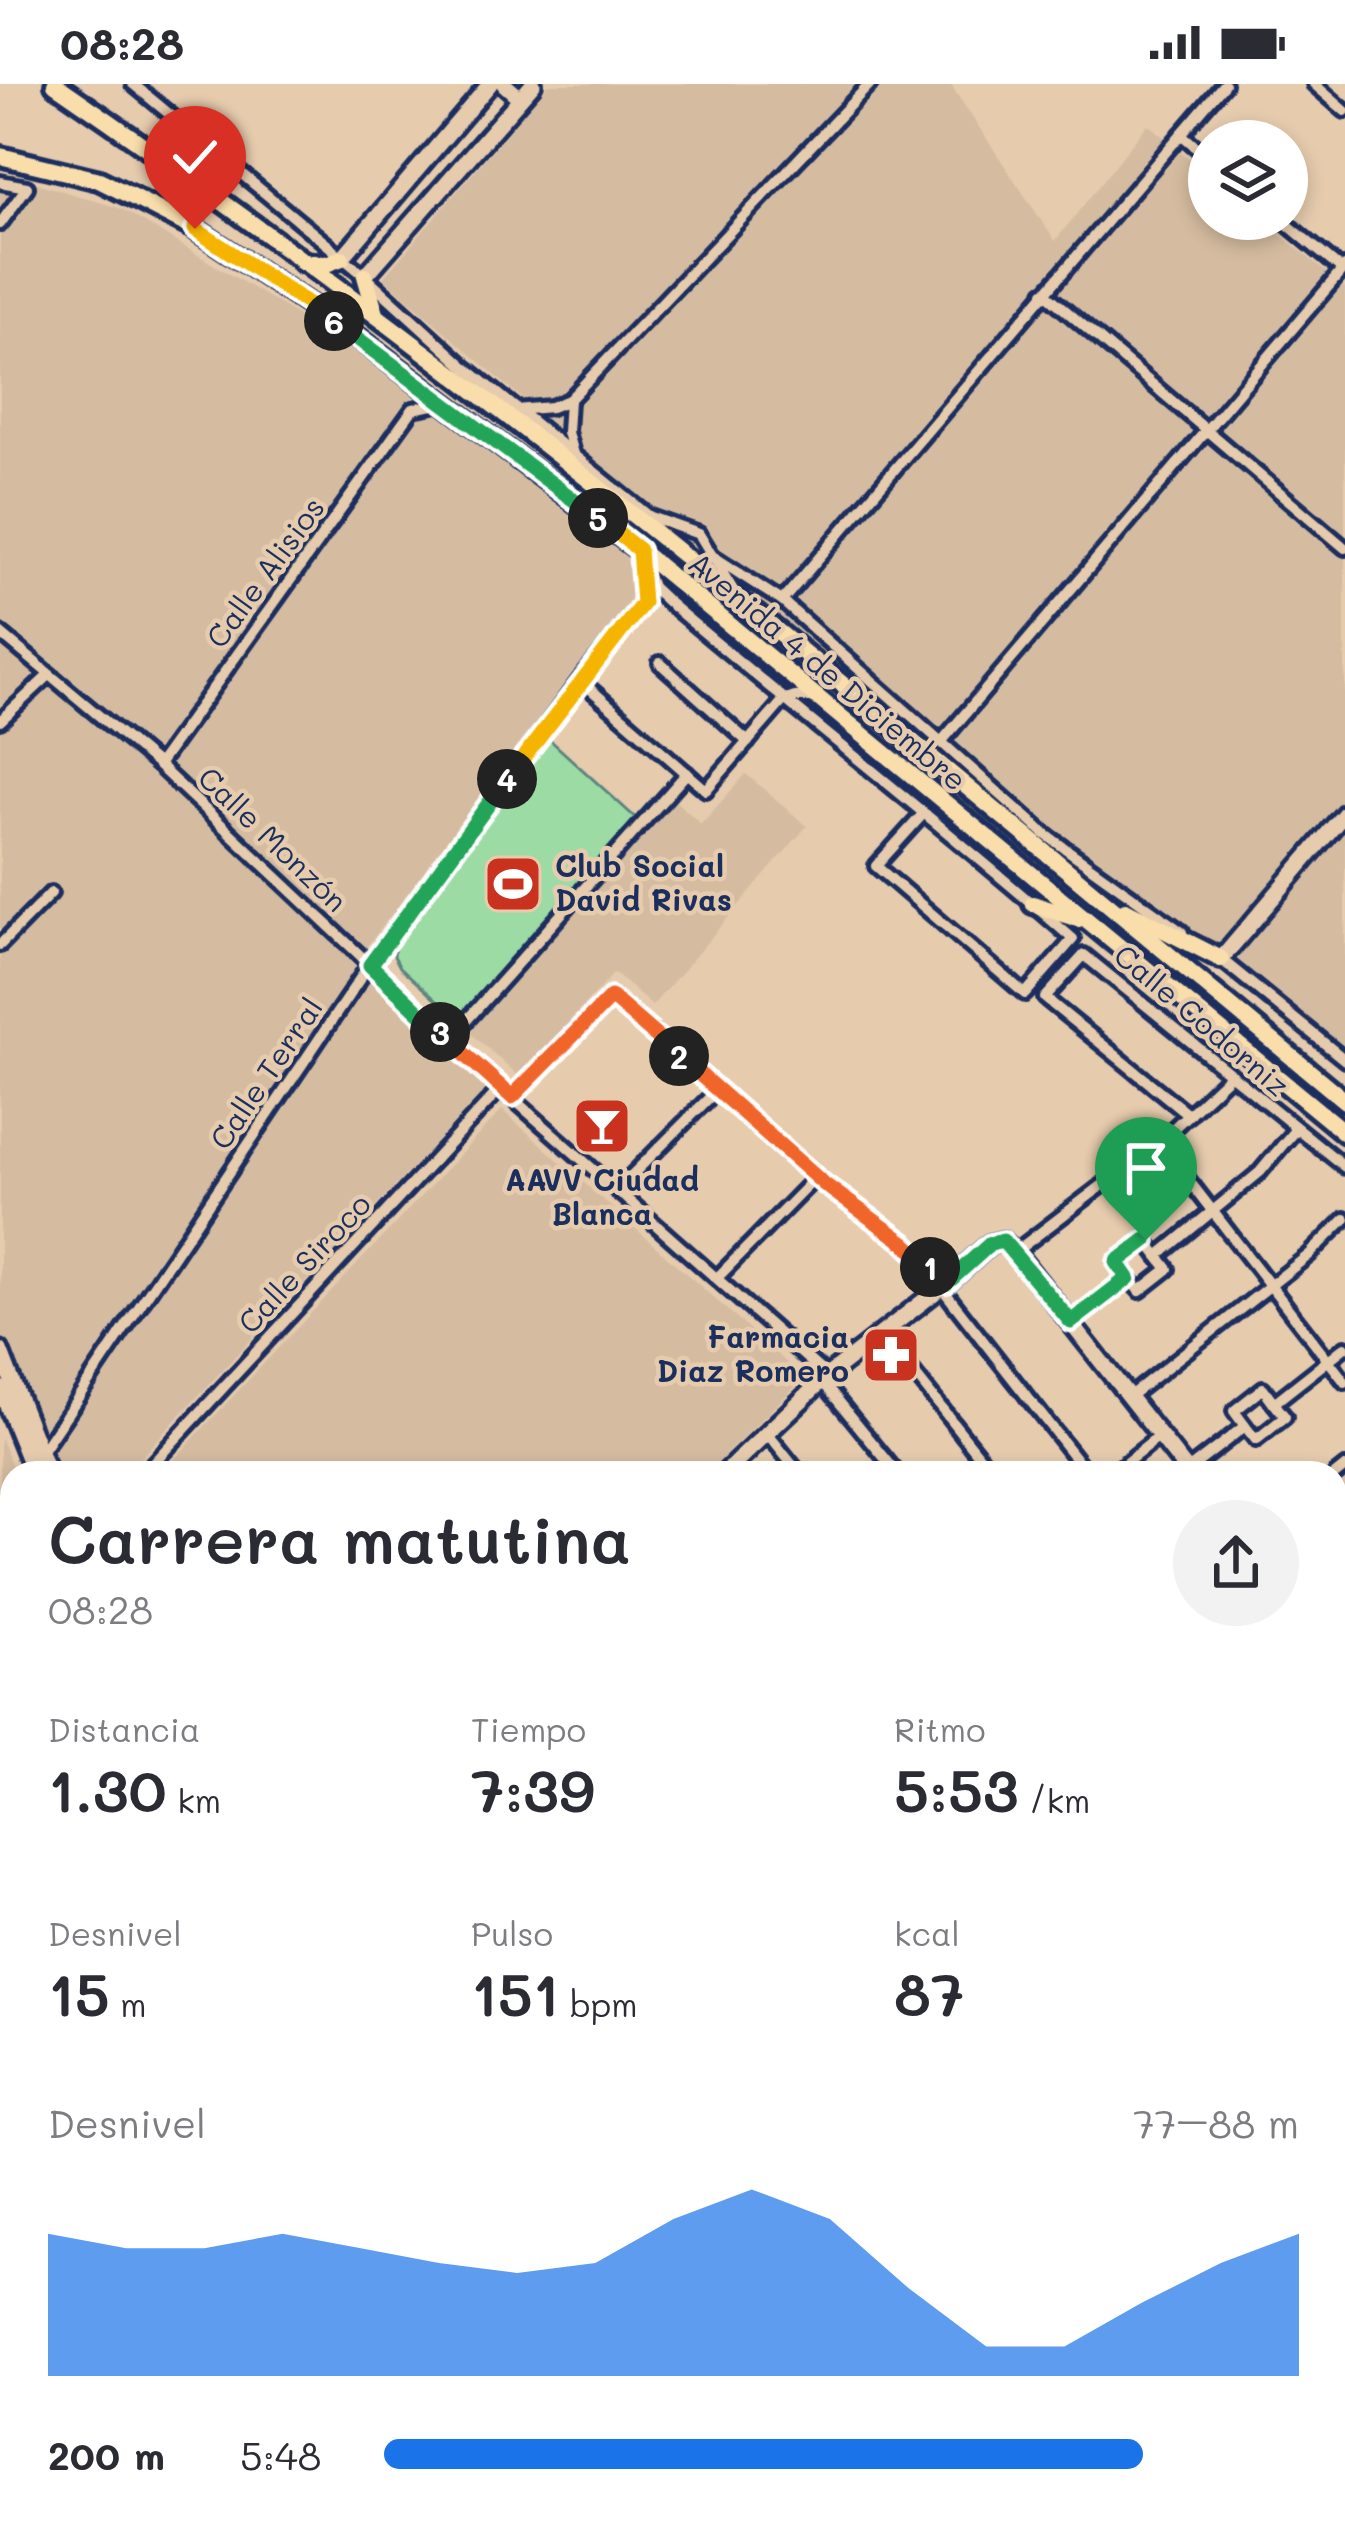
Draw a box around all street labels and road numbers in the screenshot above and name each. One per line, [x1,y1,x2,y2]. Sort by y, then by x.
street label: Calle Alisios [196,488,333,655]
street label: Avenida 4 de Diciembre [681,542,976,799]
street label: Calle Monzón [190,757,357,920]
street label: Calle Codorniz [1106,934,1298,1105]
street label: Calle Terral [200,989,331,1157]
street label: Calle Siroco [228,1184,379,1341]

